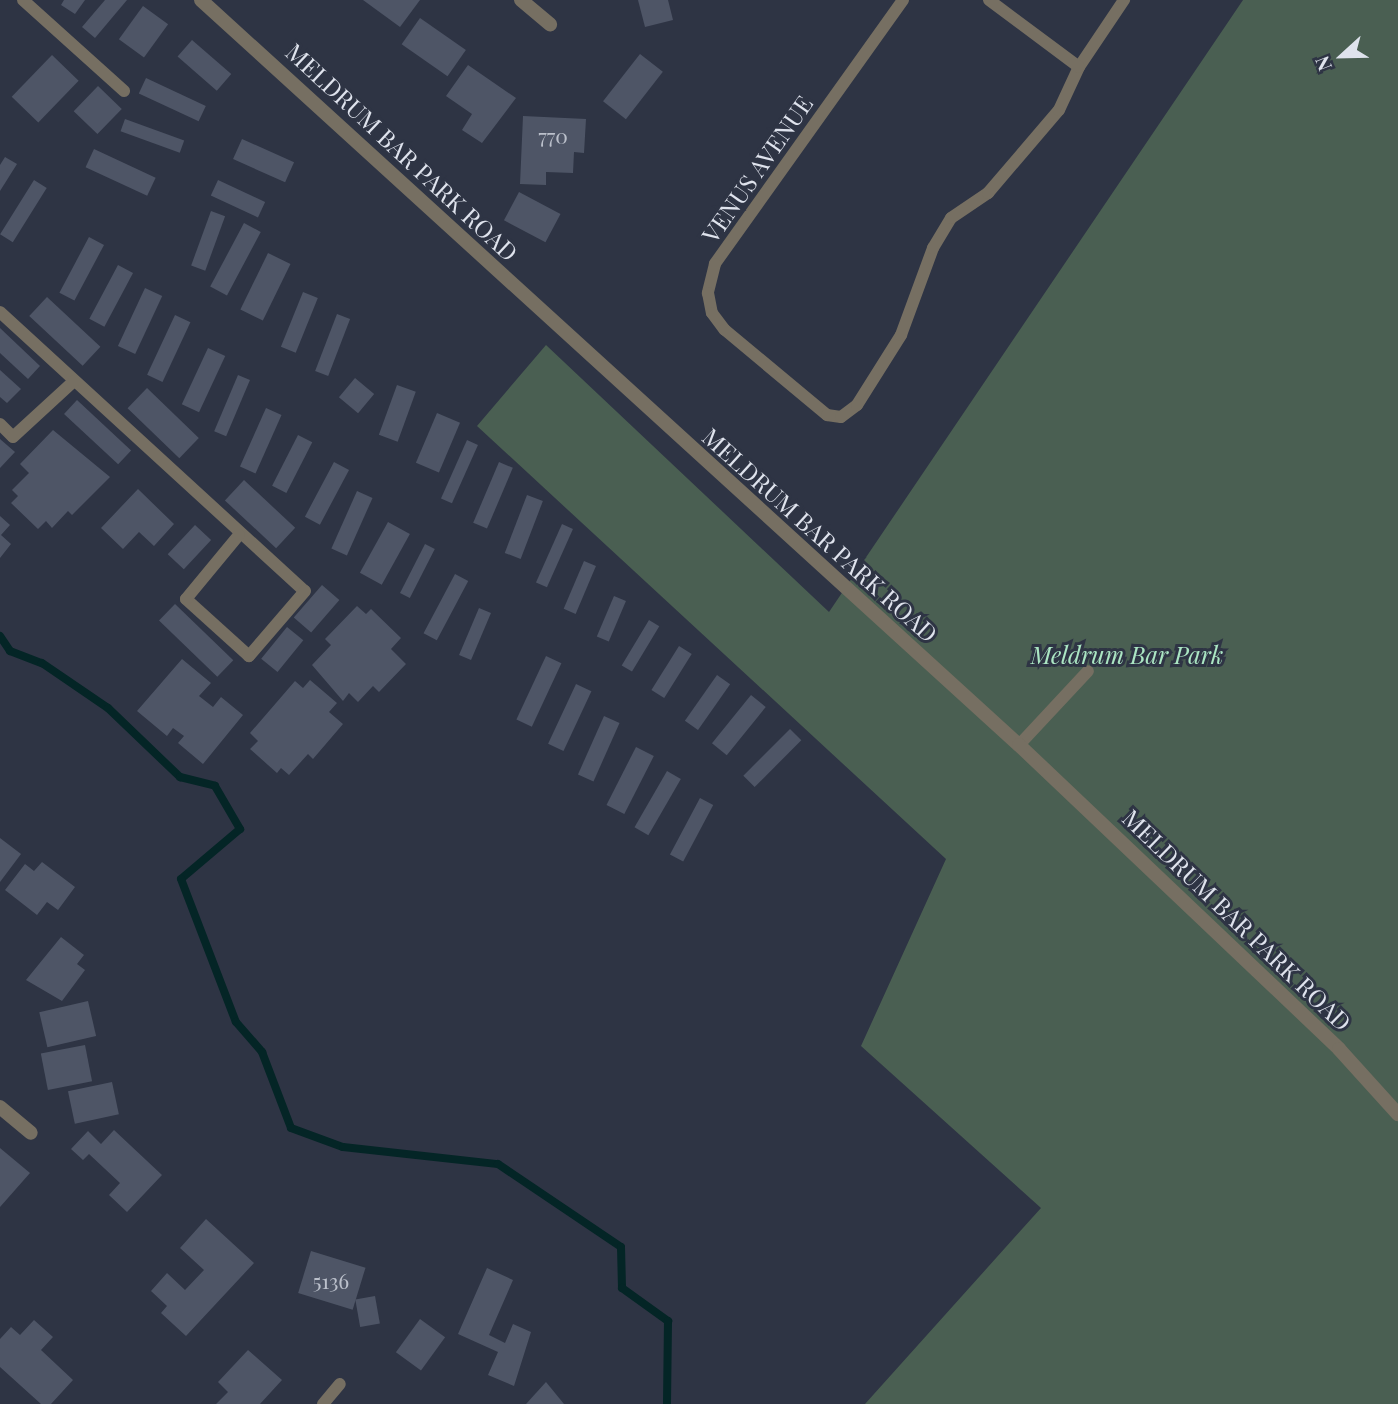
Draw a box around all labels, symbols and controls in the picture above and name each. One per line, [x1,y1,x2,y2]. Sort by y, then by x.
north arrow [1307,21,1377,91]
street label: MELDRUM BAR PARK ROAD [280,37,524,267]
text: N [1308,53,1337,75]
street label: VENUS AVENUE [695,90,819,248]
house number: 770 [538,122,568,148]
street label: MELDRUM BAR PARK ROAD [697,422,943,648]
park label: Meldrum Bar Park [1031,641,1223,669]
street label: MELDRUM BAR PARK ROAD [1117,803,1357,1037]
house number: 5136 [313,1267,349,1293]

